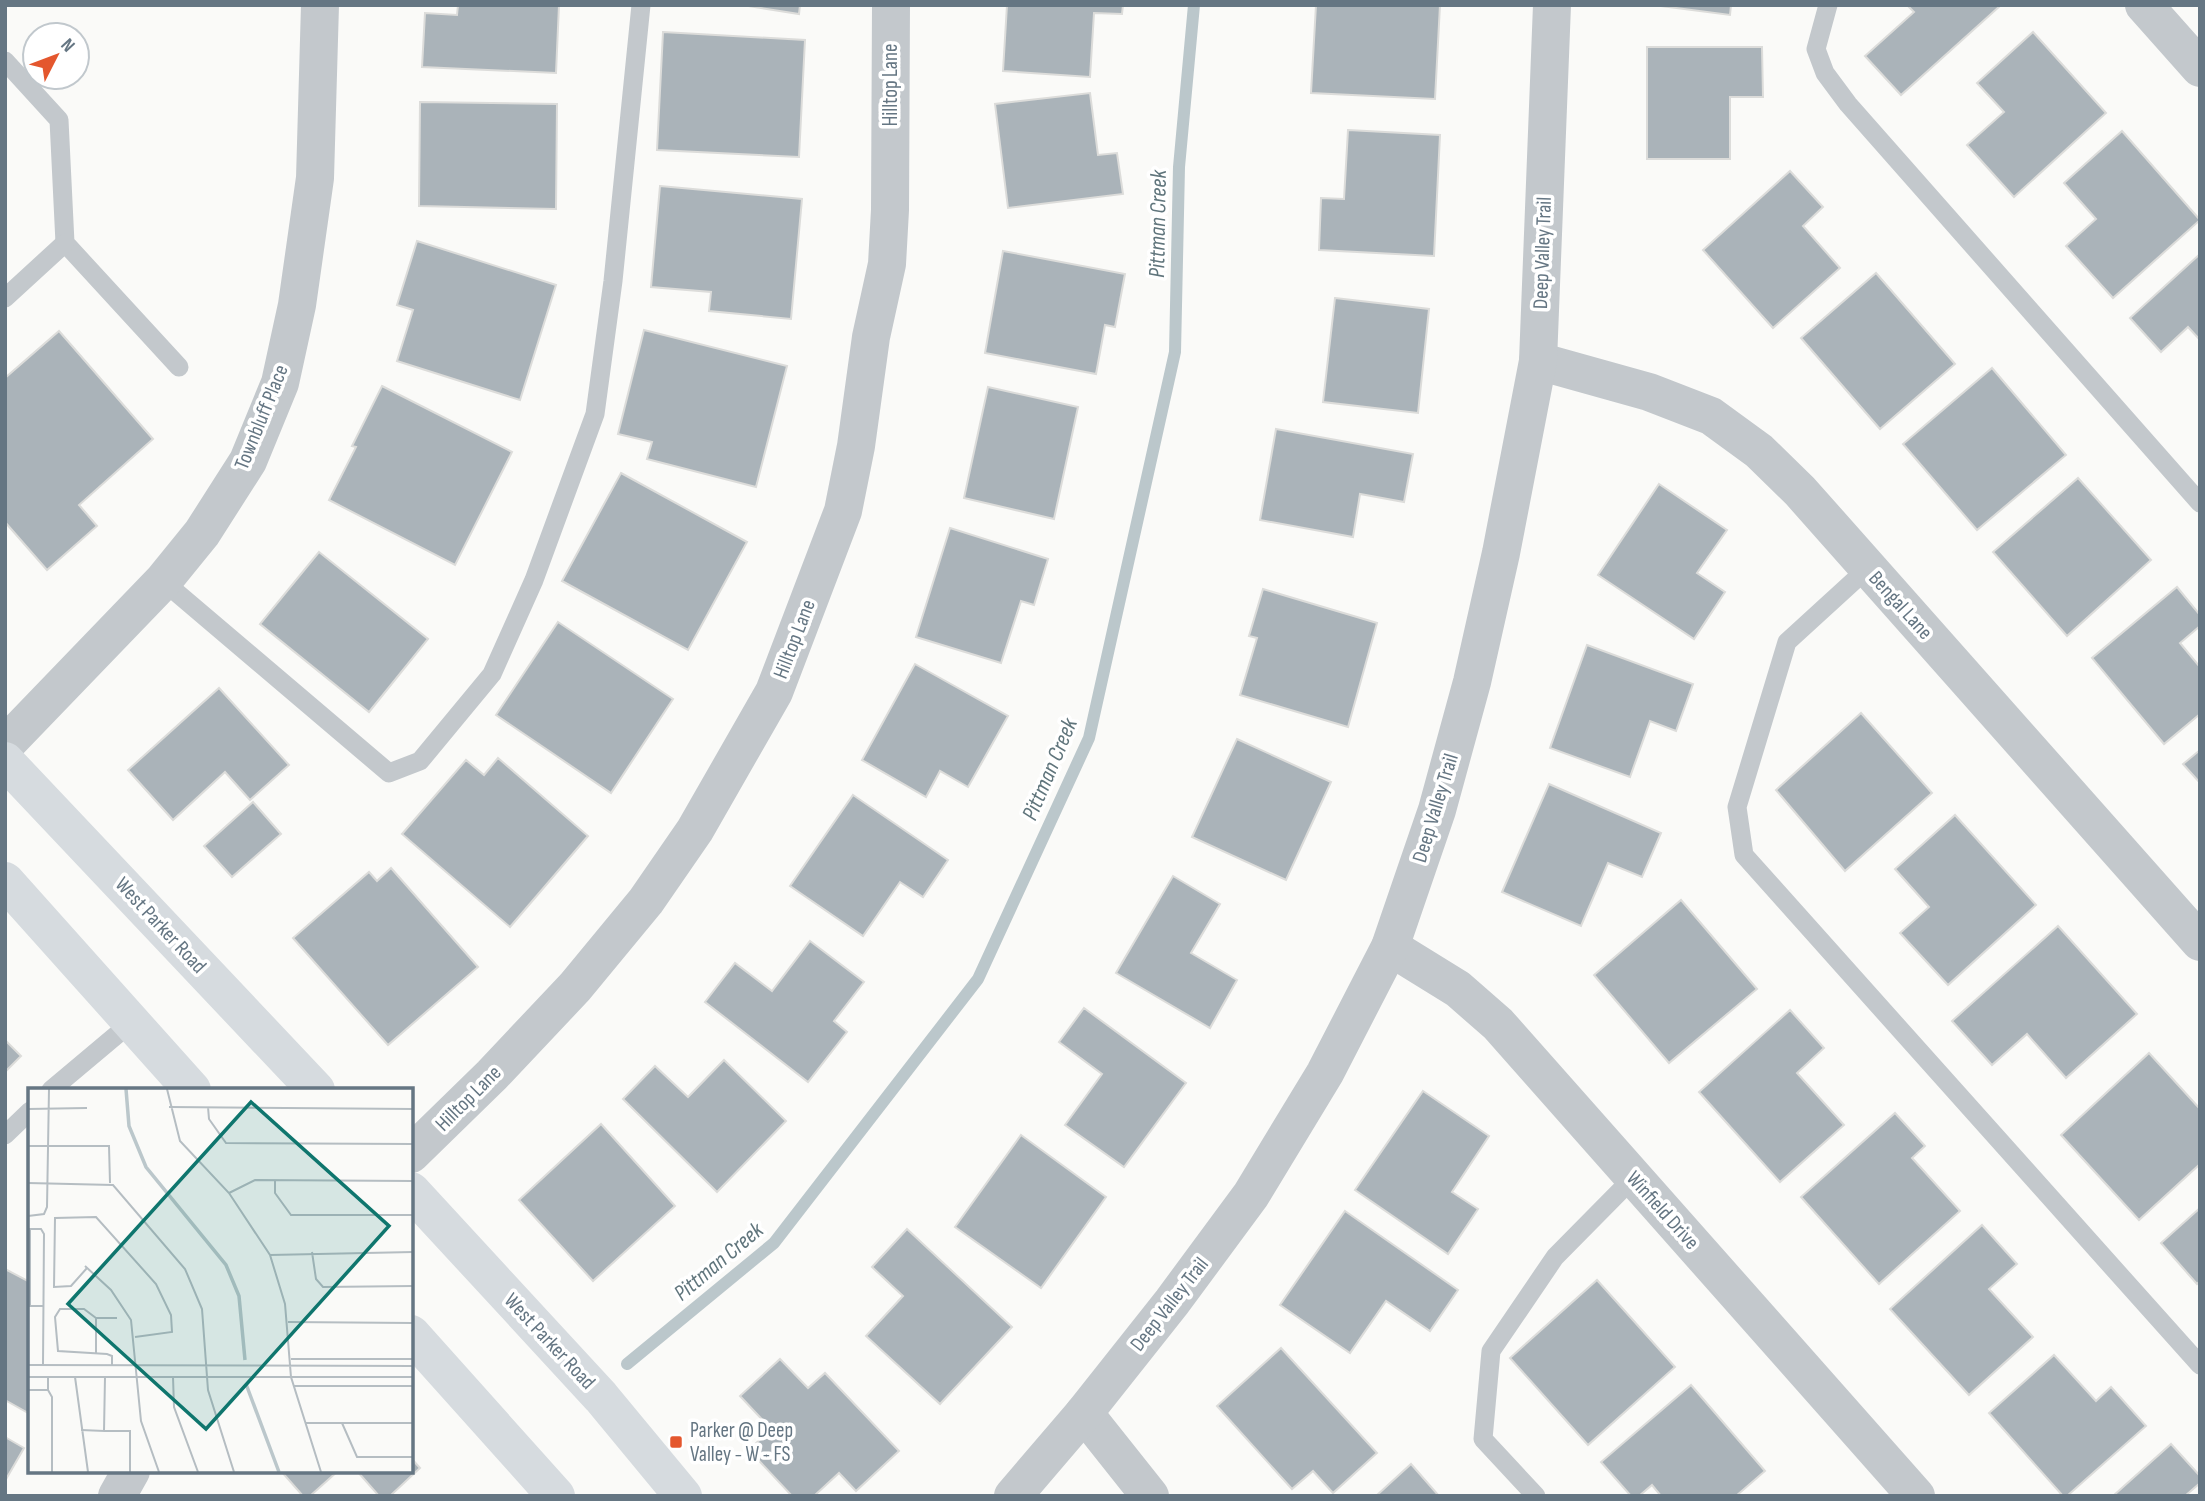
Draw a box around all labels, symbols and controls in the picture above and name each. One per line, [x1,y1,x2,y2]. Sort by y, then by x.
north arrow [21,21,91,91]
text: N [56,34,79,57]
street label: Hilltop Lane [878,44,903,126]
water label: Pittman Creek [1143,168,1173,278]
street label: Deep Valley Trail [1528,196,1557,310]
street label: Townbluff Place [229,361,294,473]
street label: Bengal Lane [1863,566,1938,645]
street label: Hilltop Lane [768,596,821,682]
water label: Pittman Creek [1016,713,1084,825]
street label: Deep Valley Trail [1407,751,1464,865]
street label: West Parker Road [110,872,211,979]
street label: Hilltop Lane [430,1060,506,1136]
inset map [28,1088,413,1473]
street label: Winfield Drive [1621,1166,1704,1255]
water label: Pittman Creek [668,1215,770,1307]
street label: Deep Valley Trail [1125,1252,1214,1356]
street label: West Parker Road [499,1288,600,1395]
place label: Parker @ Deep Valley - W - FS [690,1418,793,1467]
marker: Parker @ Deep Valley - W - FS [668,1434,684,1450]

